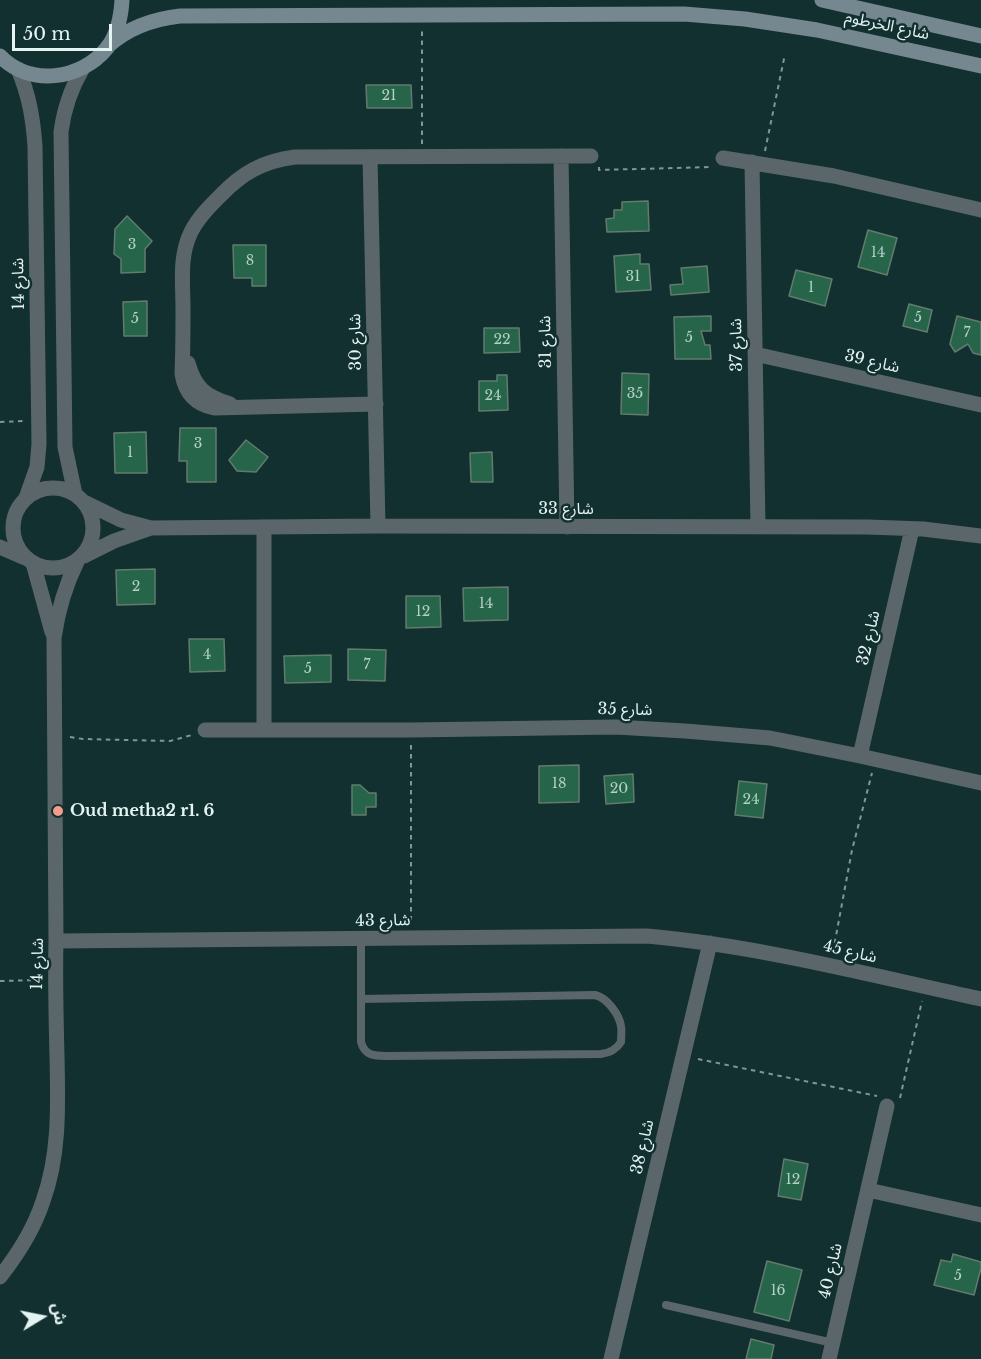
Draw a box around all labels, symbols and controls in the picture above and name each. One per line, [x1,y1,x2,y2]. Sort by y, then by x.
street label: شارع الخرطوم [843,8,931,44]
scale bar [15,12,116,50]
text: 50 m [23,23,71,45]
house number: 21 [382,88,396,104]
house number: 3 [128,237,136,253]
house number: 14 [871,245,885,261]
house number: 8 [246,253,254,269]
street label: شارع 14 [9,258,29,310]
house number: 31 [626,269,640,285]
house number: 1 [808,280,814,296]
house number: 5 [914,310,922,326]
house number: 5 [131,311,139,327]
street label: شارع 30 [346,313,366,371]
street label: شارع 31 [536,315,556,369]
street label: شارع 37 [727,318,747,372]
house number: 7 [963,325,971,341]
house number: 5 [685,330,693,346]
house number: 22 [493,332,511,348]
street label: شارع 39 [843,346,901,378]
house number: 35 [627,386,643,402]
house number: 24 [485,388,501,404]
house number: 3 [194,436,202,452]
house number: 1 [127,445,133,461]
street label: شارع 33 [538,499,594,519]
house number: 2 [132,579,140,595]
house number: 14 [479,596,493,612]
house number: 12 [416,604,430,620]
street label: شارع 32 [853,609,885,667]
house number: 4 [203,647,211,663]
house number: 7 [363,657,371,673]
house number: 5 [304,661,312,677]
street label: شارع 35 [597,700,653,720]
house number: 18 [552,776,566,792]
house number: 20 [610,781,628,797]
house number: 24 [743,792,759,808]
place label: Oud metha2 r1. 6 [70,801,214,821]
marker: Oud metha2 r1. 6 [51,804,65,818]
street label: شارع 43 [355,911,411,931]
street label: شارع 45 [821,937,879,967]
street label: شارع 14 [28,938,48,990]
street label: شارع 38 [627,1118,659,1176]
house number: 12 [786,1172,800,1188]
street label: شارع 40 [815,1241,847,1301]
house number: 5 [954,1268,962,1284]
house number: 16 [770,1283,786,1299]
north arrow [12,1287,72,1347]
text: ش [48,1301,71,1326]

